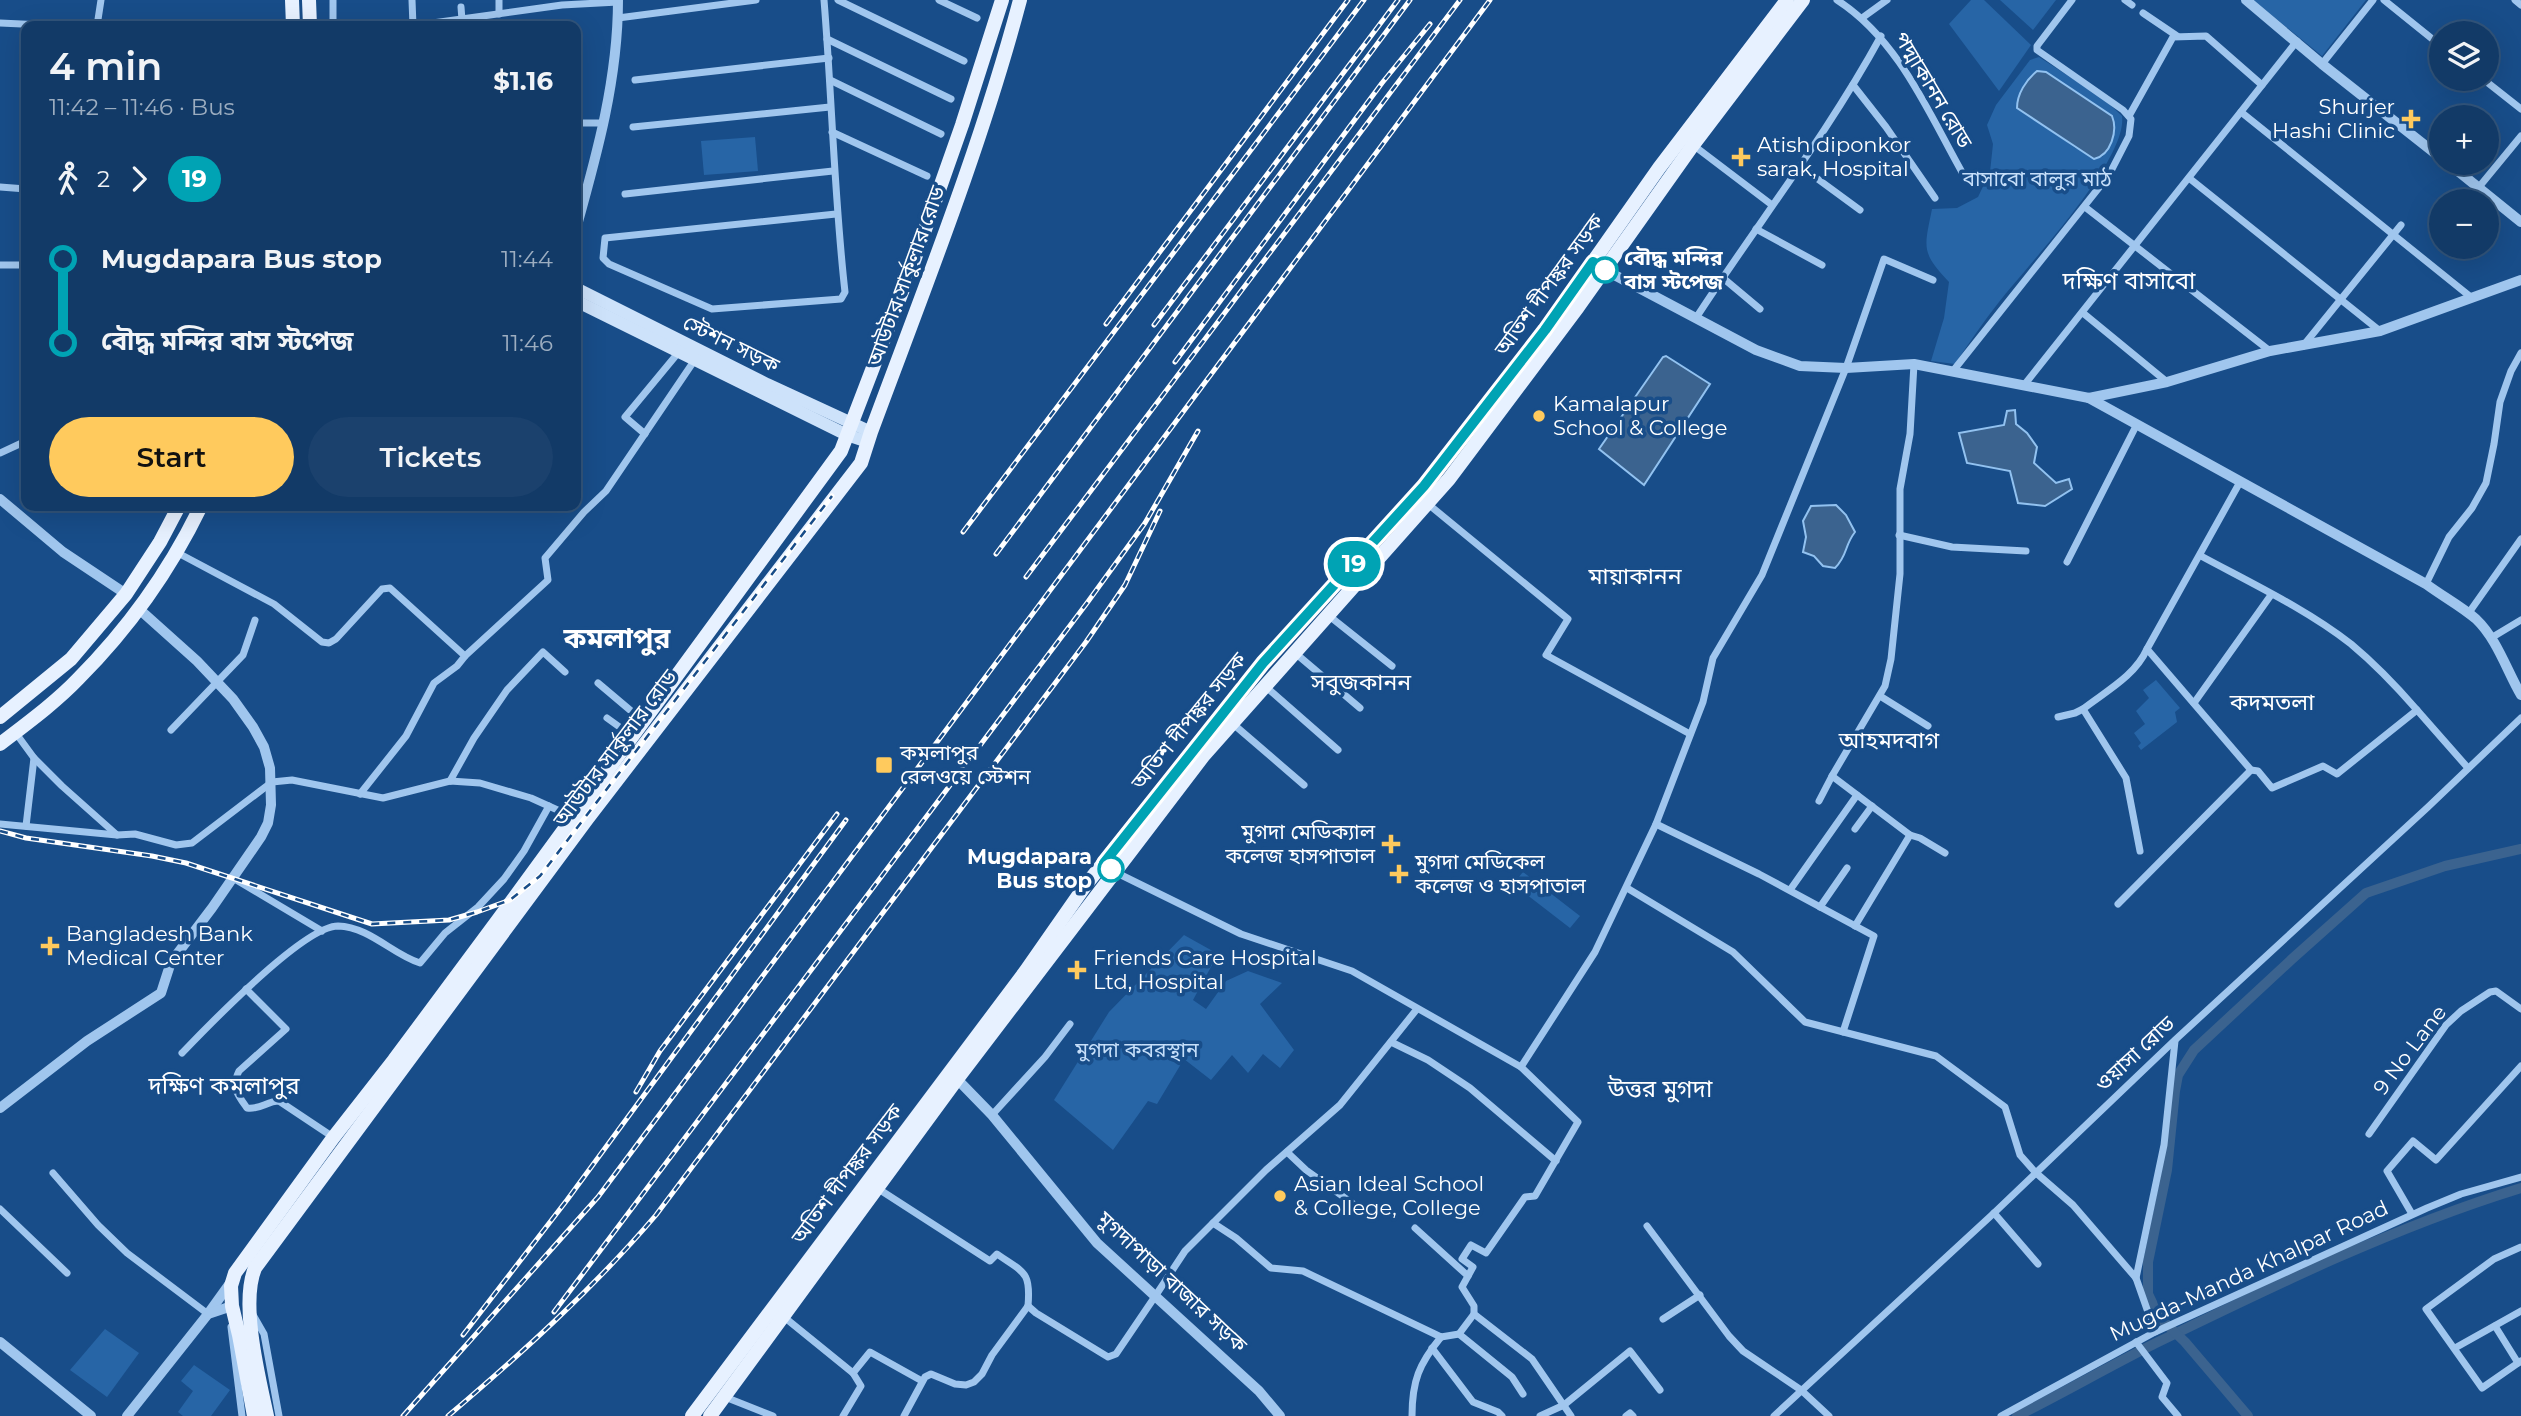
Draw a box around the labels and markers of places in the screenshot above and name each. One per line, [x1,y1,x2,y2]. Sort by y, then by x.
place label: Shurjer Hashi Clinic [2272,94,2395,143]
marker: Shurjer Hashi Clinic [2401,109,2421,129]
place label: Atish diponkor sarak, Hospital [1757,132,1911,181]
marker: Atish diponkor sarak, Hospital [1731,147,1751,167]
place label: বৌদ্ধ মন্দির বাস স্টপেজ [1623,245,1724,294]
marker: বৌদ্ধ মন্দির বাস স্টপেজ [1592,257,1618,283]
place label: Kamalapur School & College [1553,391,1727,440]
marker: Kamalapur School & College [1531,408,1547,424]
place label: কমলাপুর রেলওয়ে স্টেশন [899,740,1031,789]
marker: কমলাপুর রেলওয়ে স্টেশন [874,755,894,775]
place label: মুগদা মেডিক্যাল কলেজ হাসপাতাল [1224,819,1376,868]
marker: মুগদা মেডিক্যাল কলেজ হাসপাতাল [1381,834,1401,854]
place label: Mugdapara Bus stop [967,844,1092,893]
place label: মুগদা মেডিকেল কলেজ ও হাসপাতাল [1414,849,1586,898]
marker: Mugdapara Bus stop [1098,856,1124,882]
marker: মুগদা মেডিকেল কলেজ ও হাসপাতাল [1389,864,1409,884]
place label: Bangladesh Bank Medical Center [66,921,253,970]
marker: Bangladesh Bank Medical Center [40,936,60,956]
place label: Friends Care Hospital Ltd, Hospital [1093,945,1317,994]
marker: Friends Care Hospital Ltd, Hospital [1067,960,1087,980]
place label: Asian Ideal School & College, College [1294,1171,1484,1220]
marker: Asian Ideal School & College, College [1272,1188,1288,1204]

